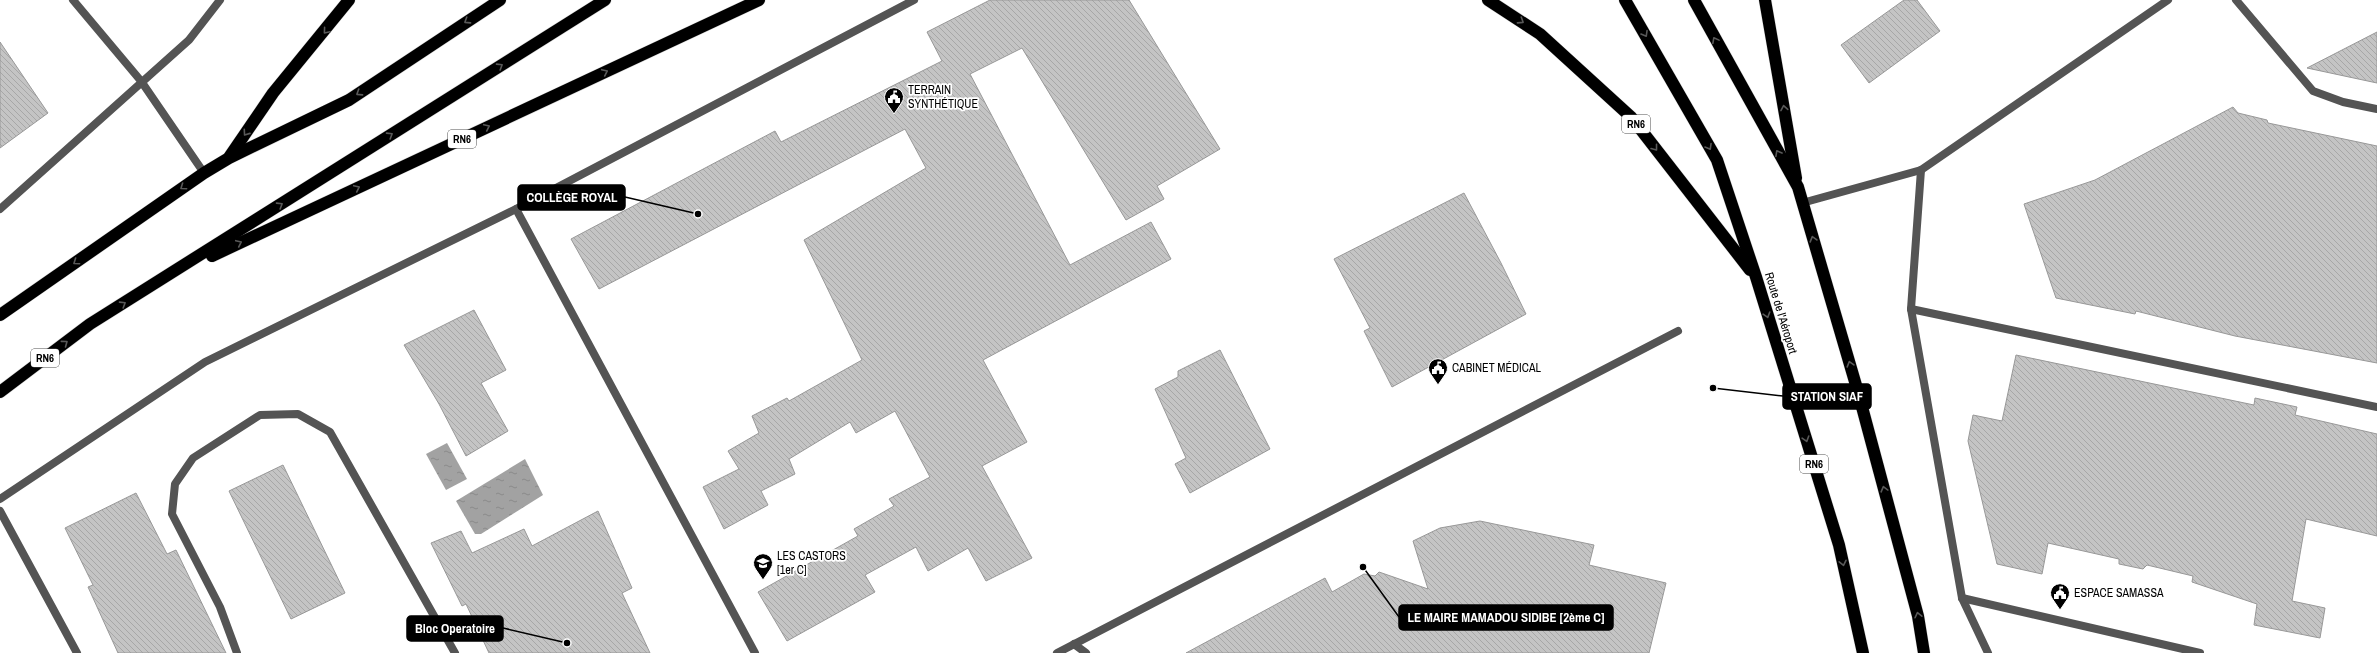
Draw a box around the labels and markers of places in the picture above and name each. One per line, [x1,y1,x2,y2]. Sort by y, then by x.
place label: TERRAIN SYNTHÉTIQUE [908,82,978,112]
public building icon: TERRAIN SYNTHÉTIQUE [883,86,905,114]
callout: COLLÈGE ROYAL [518,185,625,210]
public building icon: CABINET MÉDICAL [1427,357,1449,385]
place label: CABINET MÉDICAL [1452,360,1541,376]
callout: STATION SIAF [1783,384,1871,409]
place label: LES CASTORS [1er C] [777,548,846,578]
school or university icon: LES CASTORS [1er C] [752,552,774,580]
public building icon: ESPACE SAMASSA [2049,582,2071,610]
place label: ESPACE SAMASSA [2074,585,2164,601]
callout: LE MAIRE MAMADOU SIDIBE [2ème C] [1399,605,1613,630]
callout: Bloc Operatoire [407,616,503,641]

